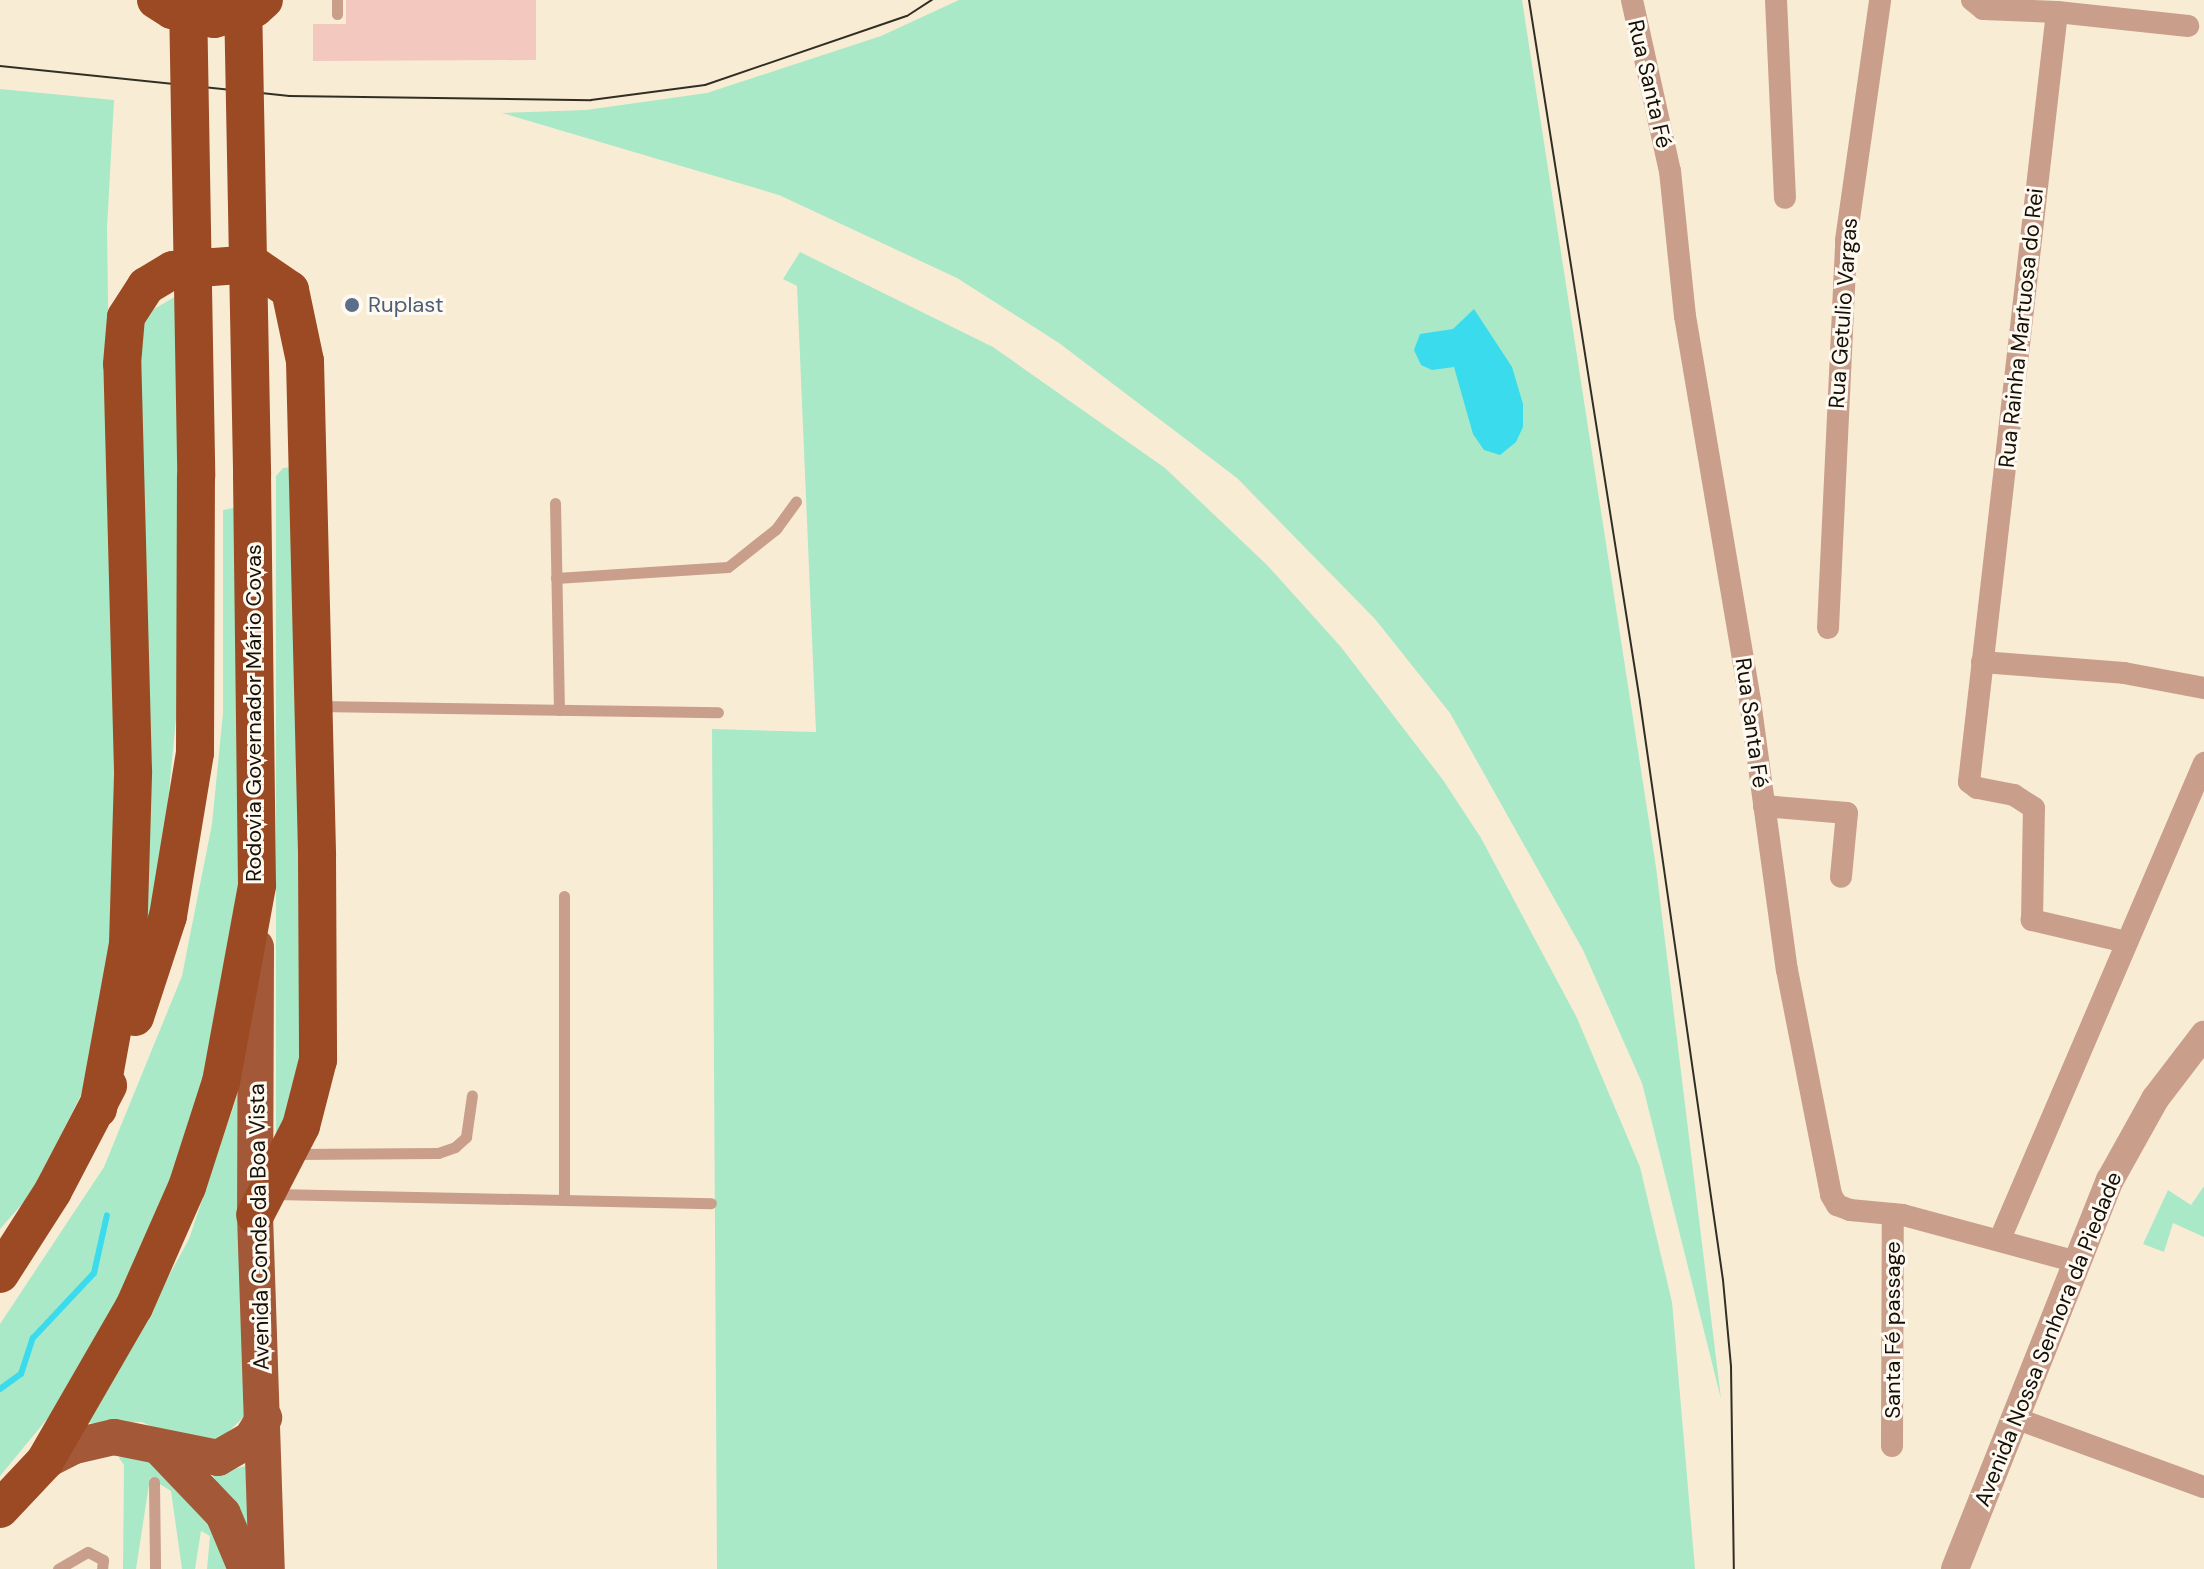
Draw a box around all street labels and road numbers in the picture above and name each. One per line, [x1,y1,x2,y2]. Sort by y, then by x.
street label: Rua Santa Fé [1622,17,1678,151]
street label: Rua Rainha Martuosa do Rei [1993,187,2049,469]
street label: Rua Getulio Vargas [1823,217,1863,409]
street label: Rodovia Governador Mário Covas [241,544,267,882]
street label: Rua Santa Fé [1730,656,1774,790]
street label: Avenida Conde da Boa Vista [243,1083,275,1371]
street label: Avenida Nossa Senhora da Piedade [1969,1168,2127,1510]
street label: Santa Fé passage [1880,1241,1906,1419]

